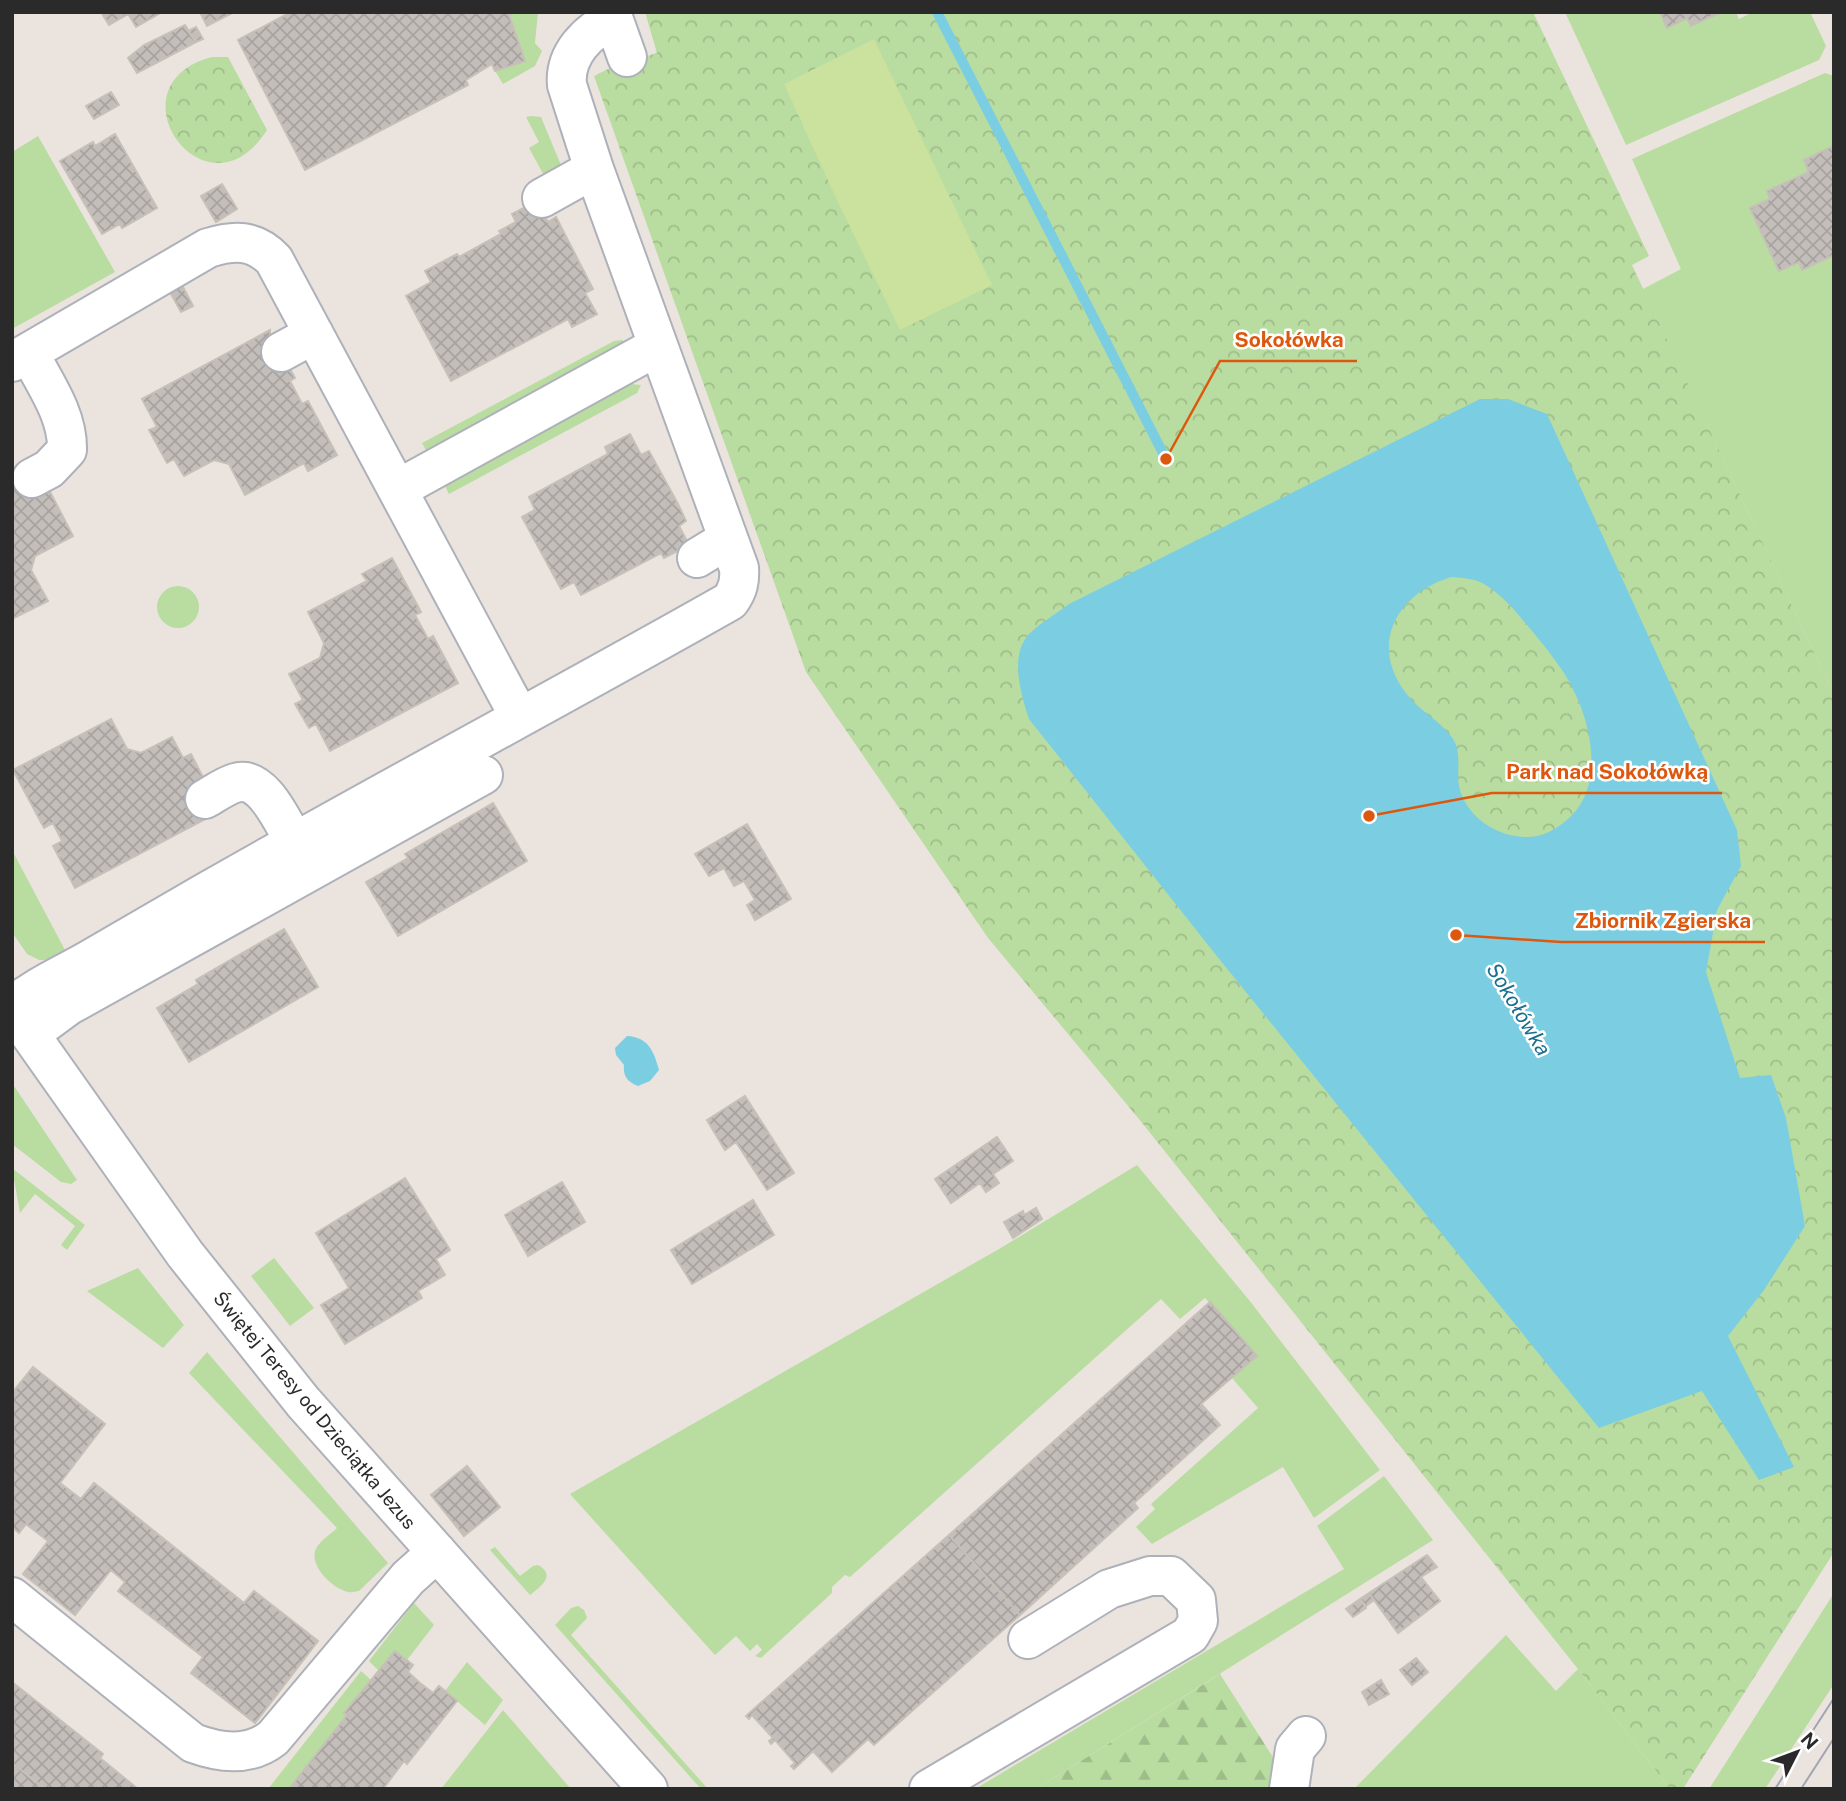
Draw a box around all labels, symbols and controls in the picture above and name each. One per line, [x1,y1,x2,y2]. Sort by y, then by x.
callout: Sokołówka [1220,319,1357,361]
text: Sokołówka [1234,327,1344,352]
callout: Park nad Sokołówką [1492,751,1722,793]
text: Park nad Sokołówką [1506,759,1708,784]
callout: Zbiornik Zgierska [1561,900,1765,942]
text: Zbiornik Zgierska [1575,908,1751,933]
water label: Sokołówka [1482,958,1556,1060]
street label: Świętej Teresy od Dzieciątka Jezus [209,1287,421,1533]
north arrow [1762,1717,1832,1787]
text: N [1796,1728,1823,1754]

